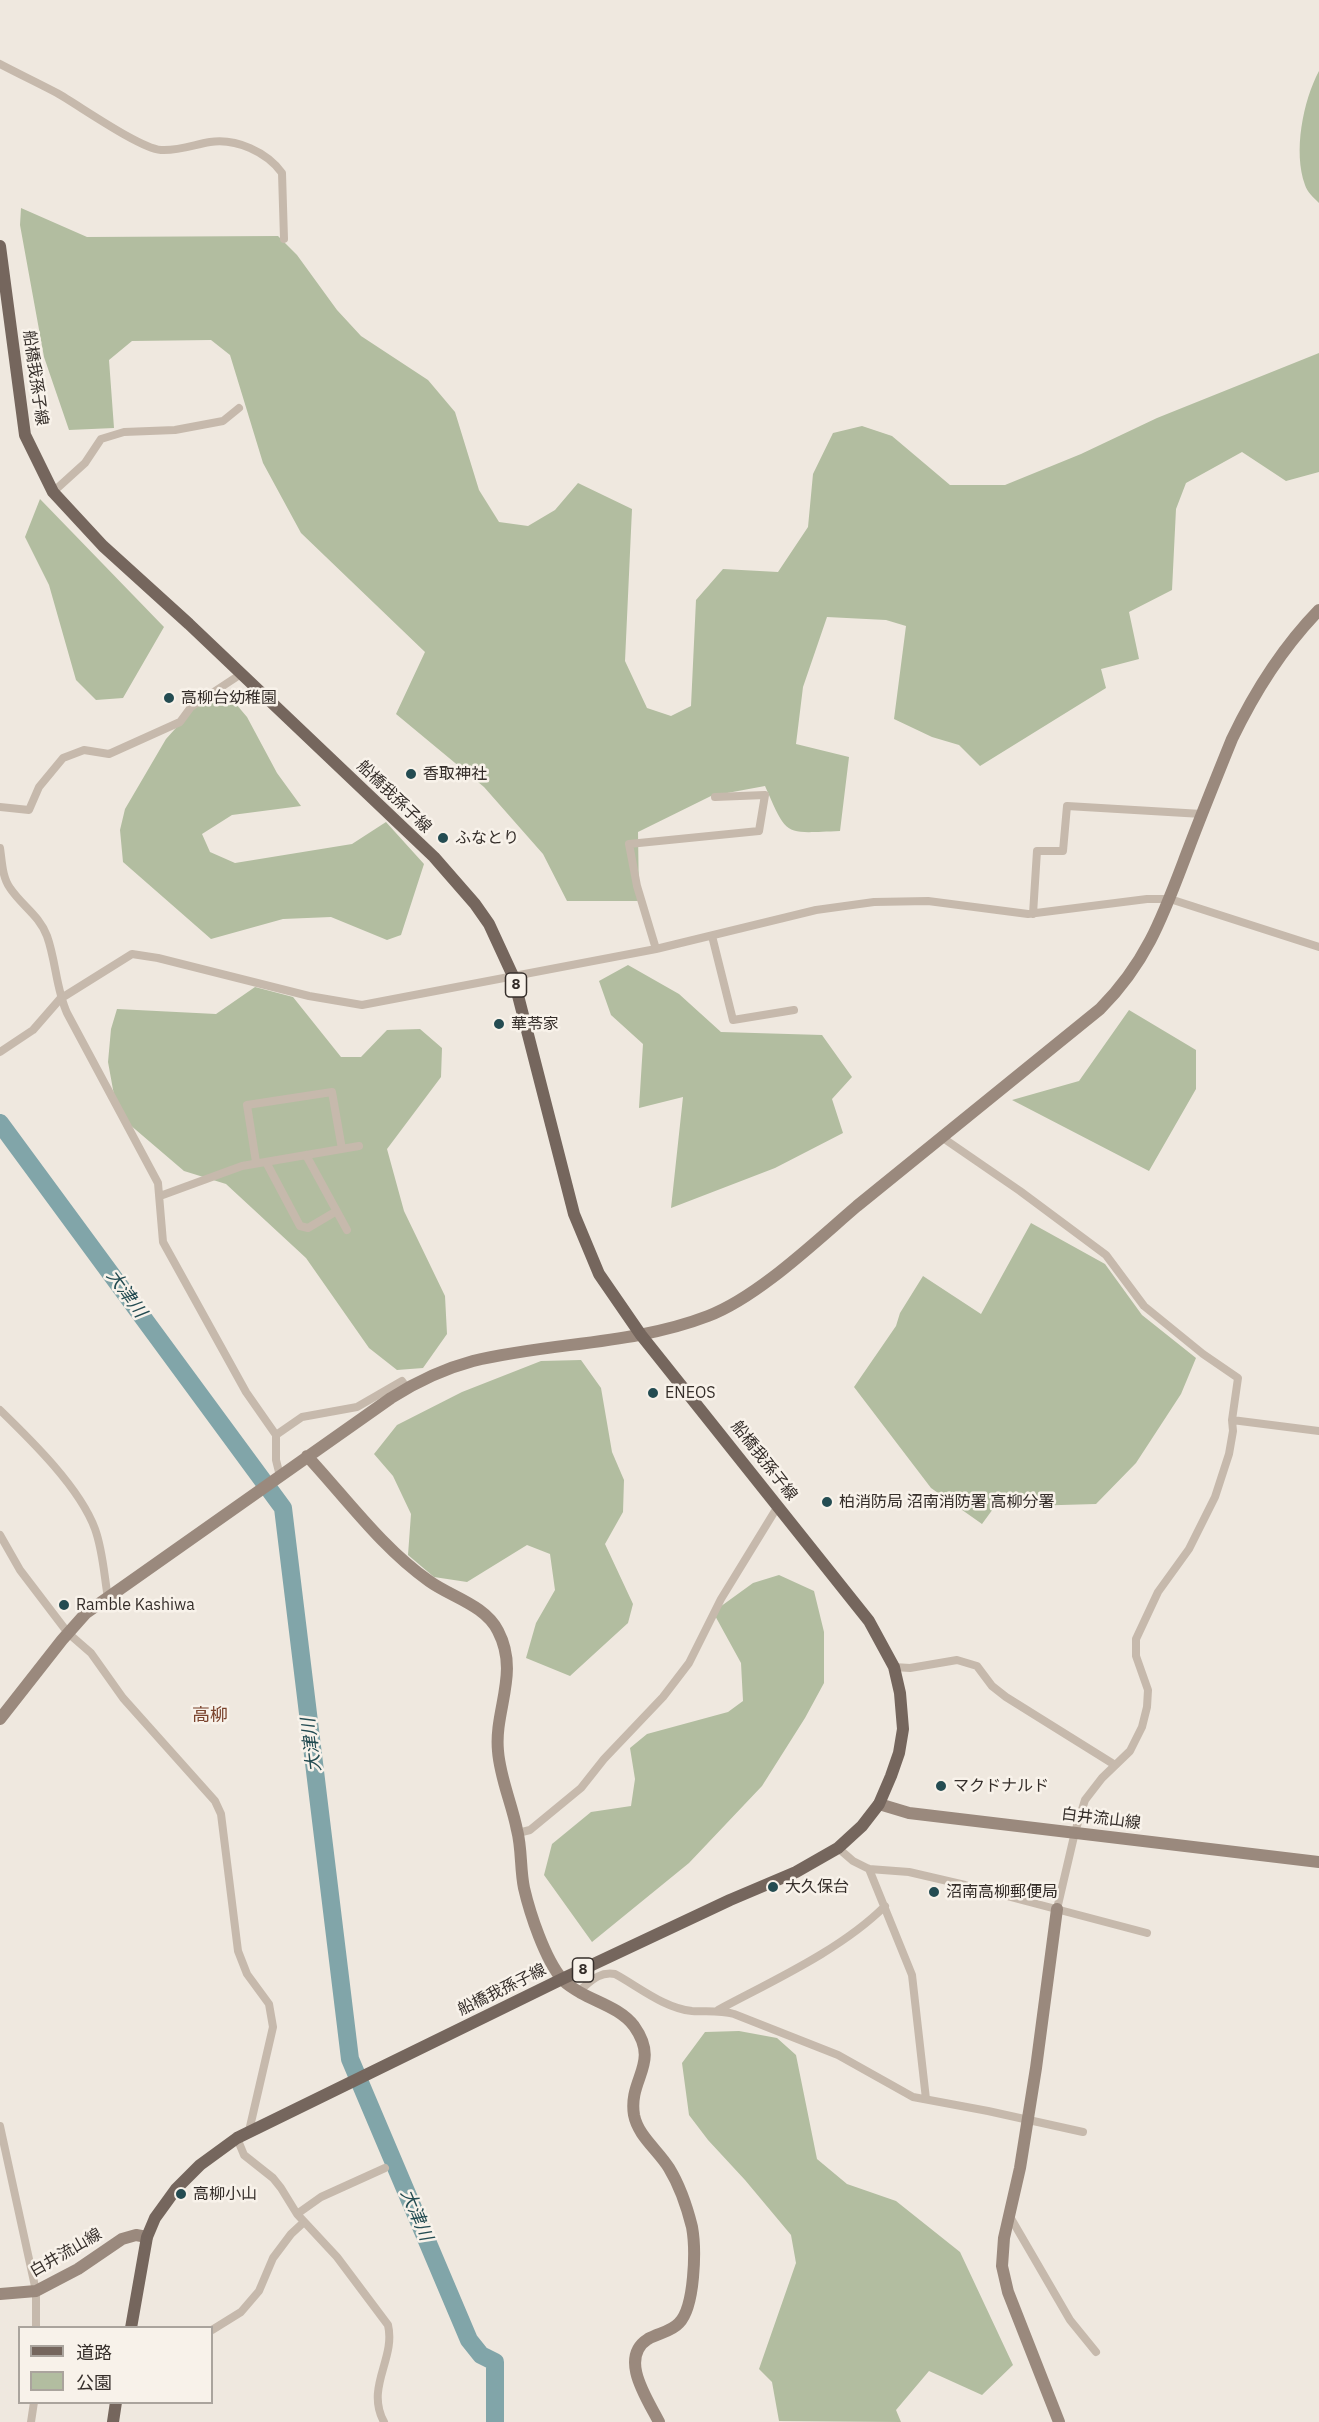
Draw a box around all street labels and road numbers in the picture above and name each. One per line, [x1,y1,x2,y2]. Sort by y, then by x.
street label: 船橋我孫子線 [19,329,51,427]
street label: 船橋我孫子線 [353,757,435,837]
road number: 8 [506,973,526,997]
street label: 船橋我孫子線 [727,1417,801,1505]
street label: 白井流山線 [1060,1805,1142,1833]
road number: 8 [572,1958,594,1982]
street label: 船橋我孫子線 [455,1960,549,2020]
street label: 白井流山線 [27,2225,105,2281]

